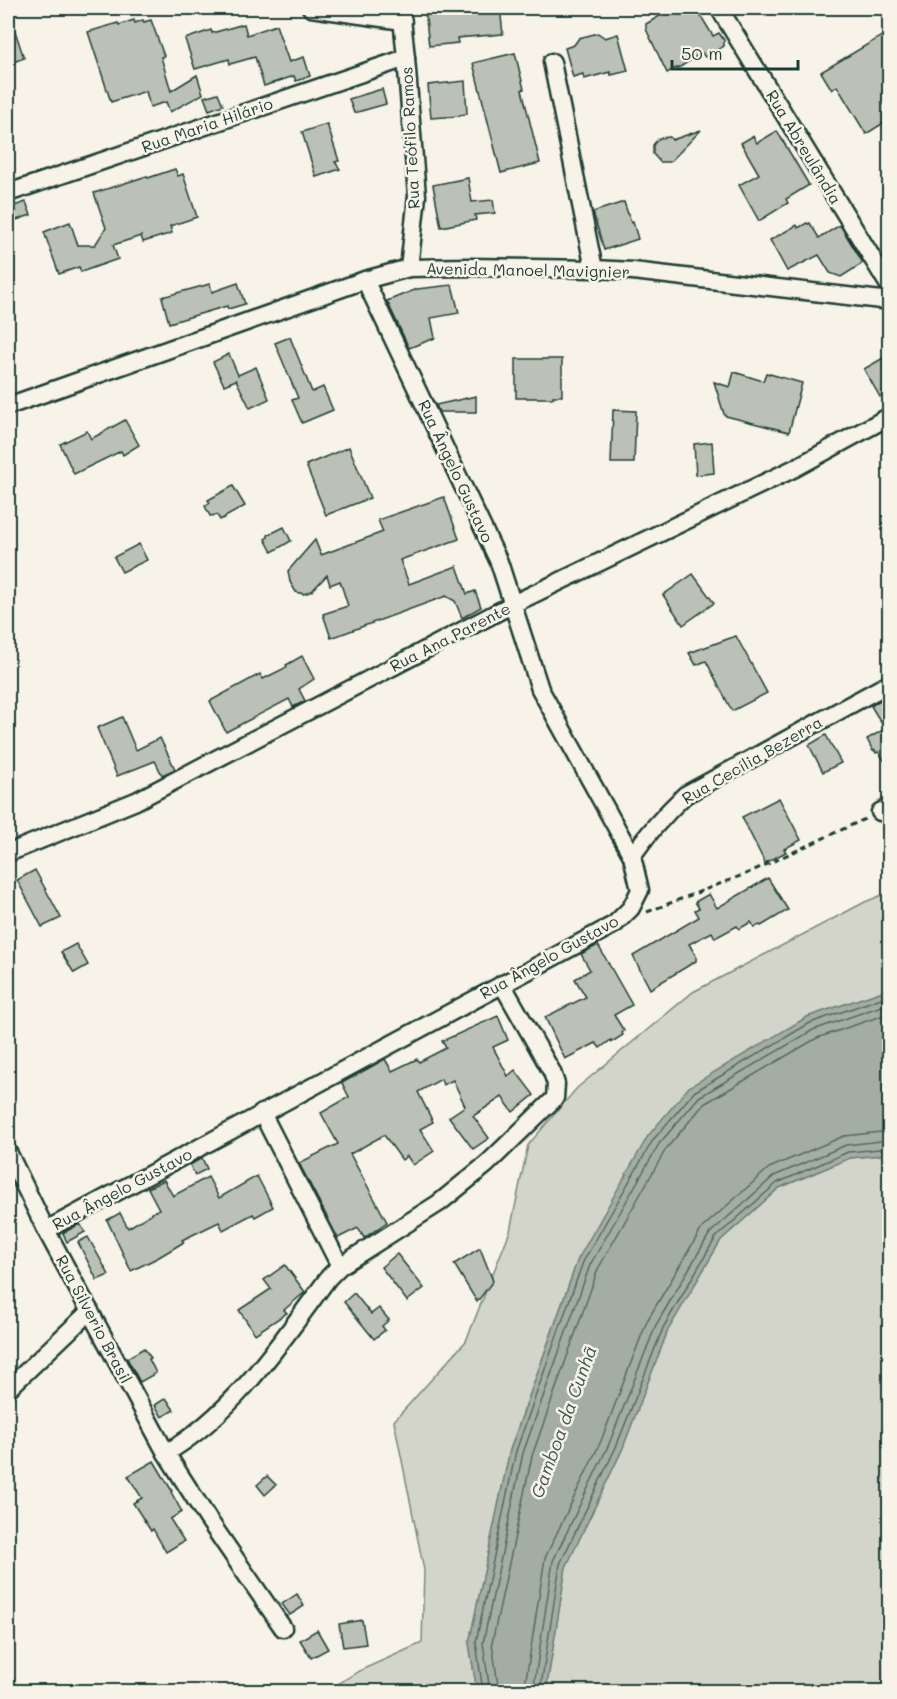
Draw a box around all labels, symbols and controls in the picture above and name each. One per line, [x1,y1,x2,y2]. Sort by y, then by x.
scale bar [672,33,798,71]
text: 50 m [681,41,723,65]
street label: Rua Teófilo Ramos [395,66,424,210]
street label: Rua Abreulândia [762,86,847,208]
street label: Rua Maria Hilário [138,92,275,157]
street label: Avenida Manoel Mavignier [426,257,630,282]
street label: Rua Ângelo Gustavo [414,396,499,546]
street label: Rua Ana Parente [386,597,514,676]
street label: Rua Cecília Bezerra [678,711,826,808]
street label: Rua Ângelo Gustavo [476,910,622,1003]
street label: Rua Ângelo Gustavo [48,1143,195,1234]
street label: Rua Silverio Brasil [52,1251,137,1387]
water label: Gamboa da Cunhã [524,1342,602,1501]

